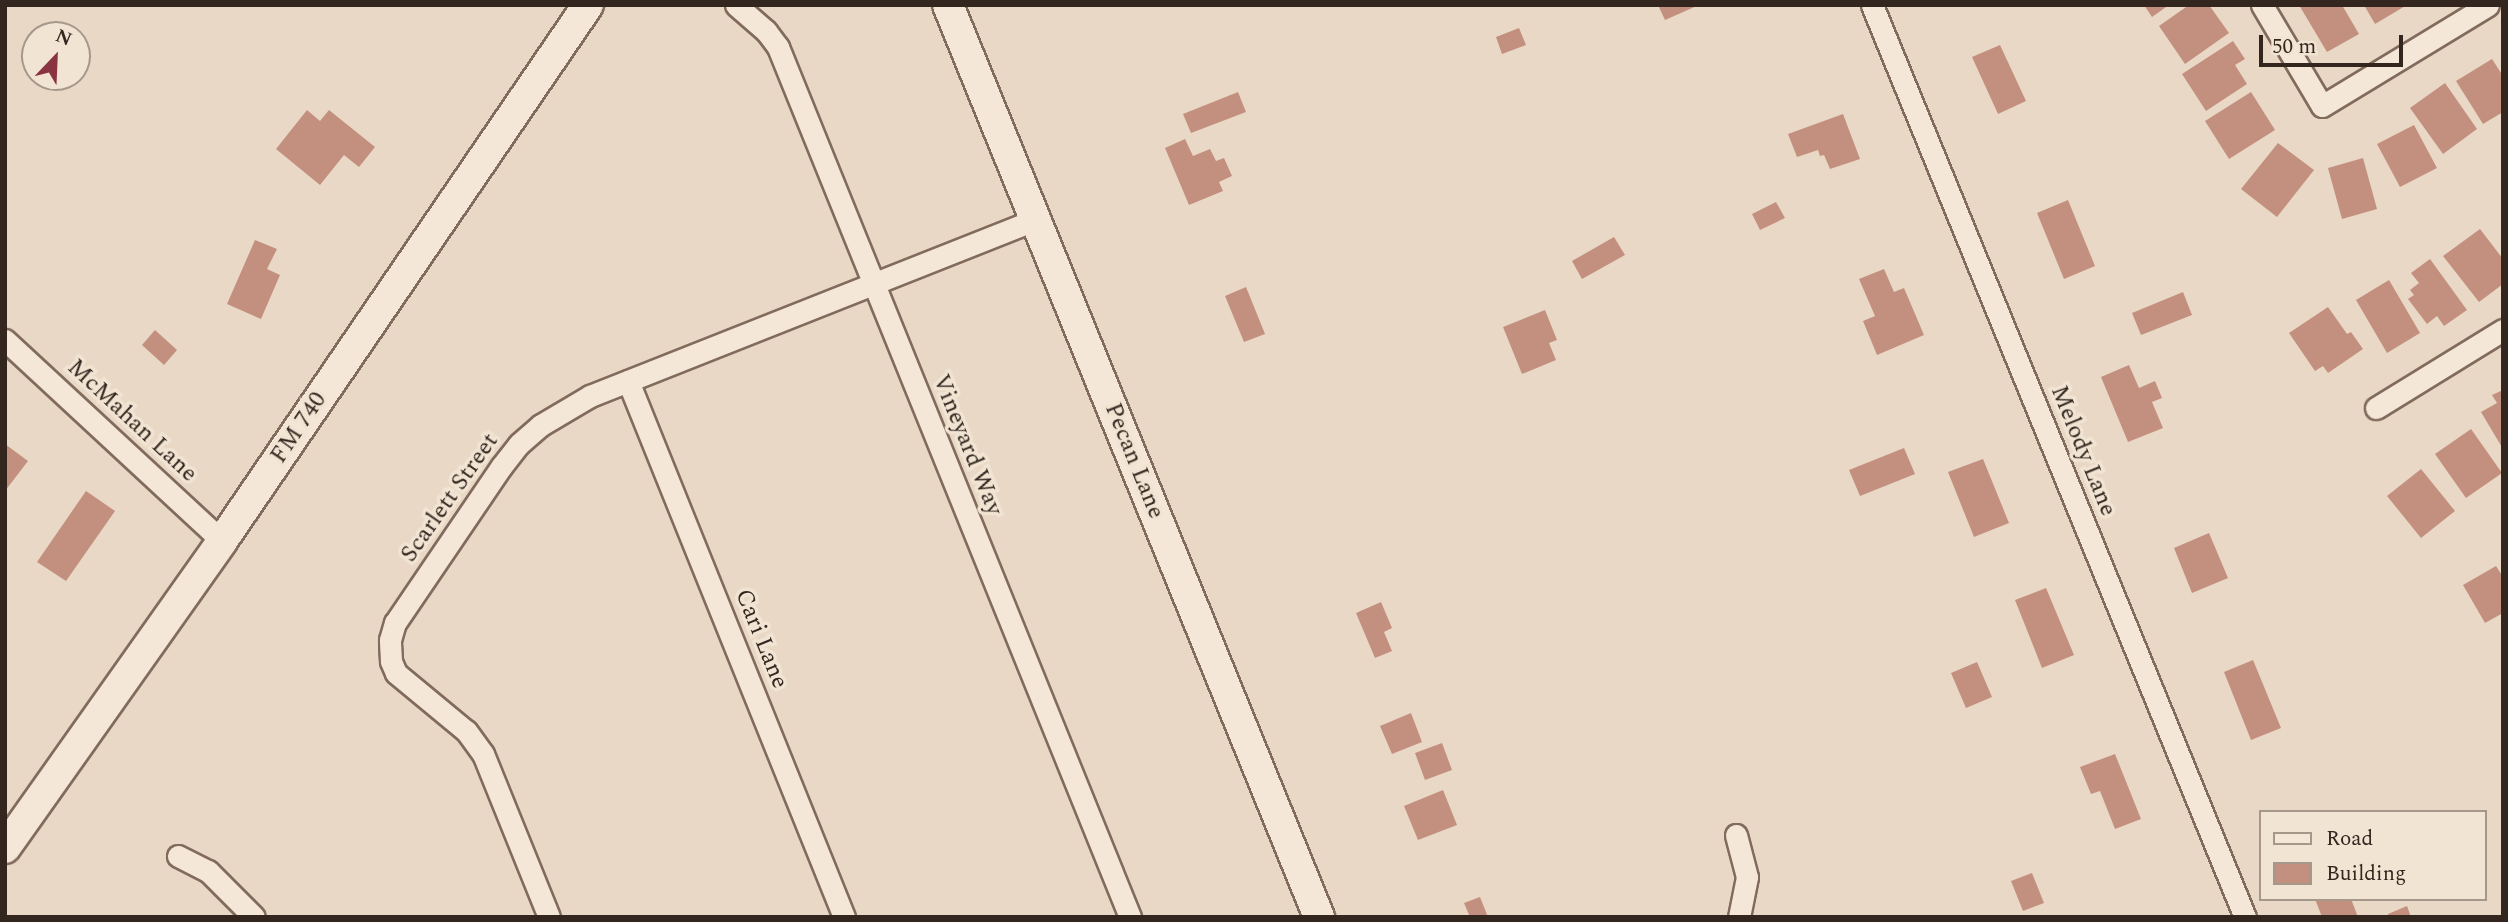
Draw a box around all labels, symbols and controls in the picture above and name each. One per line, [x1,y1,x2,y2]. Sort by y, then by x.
north arrow [21,21,91,91]
scale bar [2263,21,2406,65]
text: N [51,22,76,54]
text: 50 m [2272,31,2316,63]
street label: McMahan Lane [61,353,203,489]
street label: Vineyard Way [926,370,1008,520]
street label: Melody Lane [2044,382,2122,520]
street label: FM 740 [265,387,333,469]
street label: Pecan Lane [1098,399,1170,523]
street label: Scarlett Street [395,428,505,568]
street label: Cari Lane [728,585,794,693]
legend [2260,810,2487,901]
text: Road [2326,823,2373,855]
text: Building [2326,858,2406,890]

